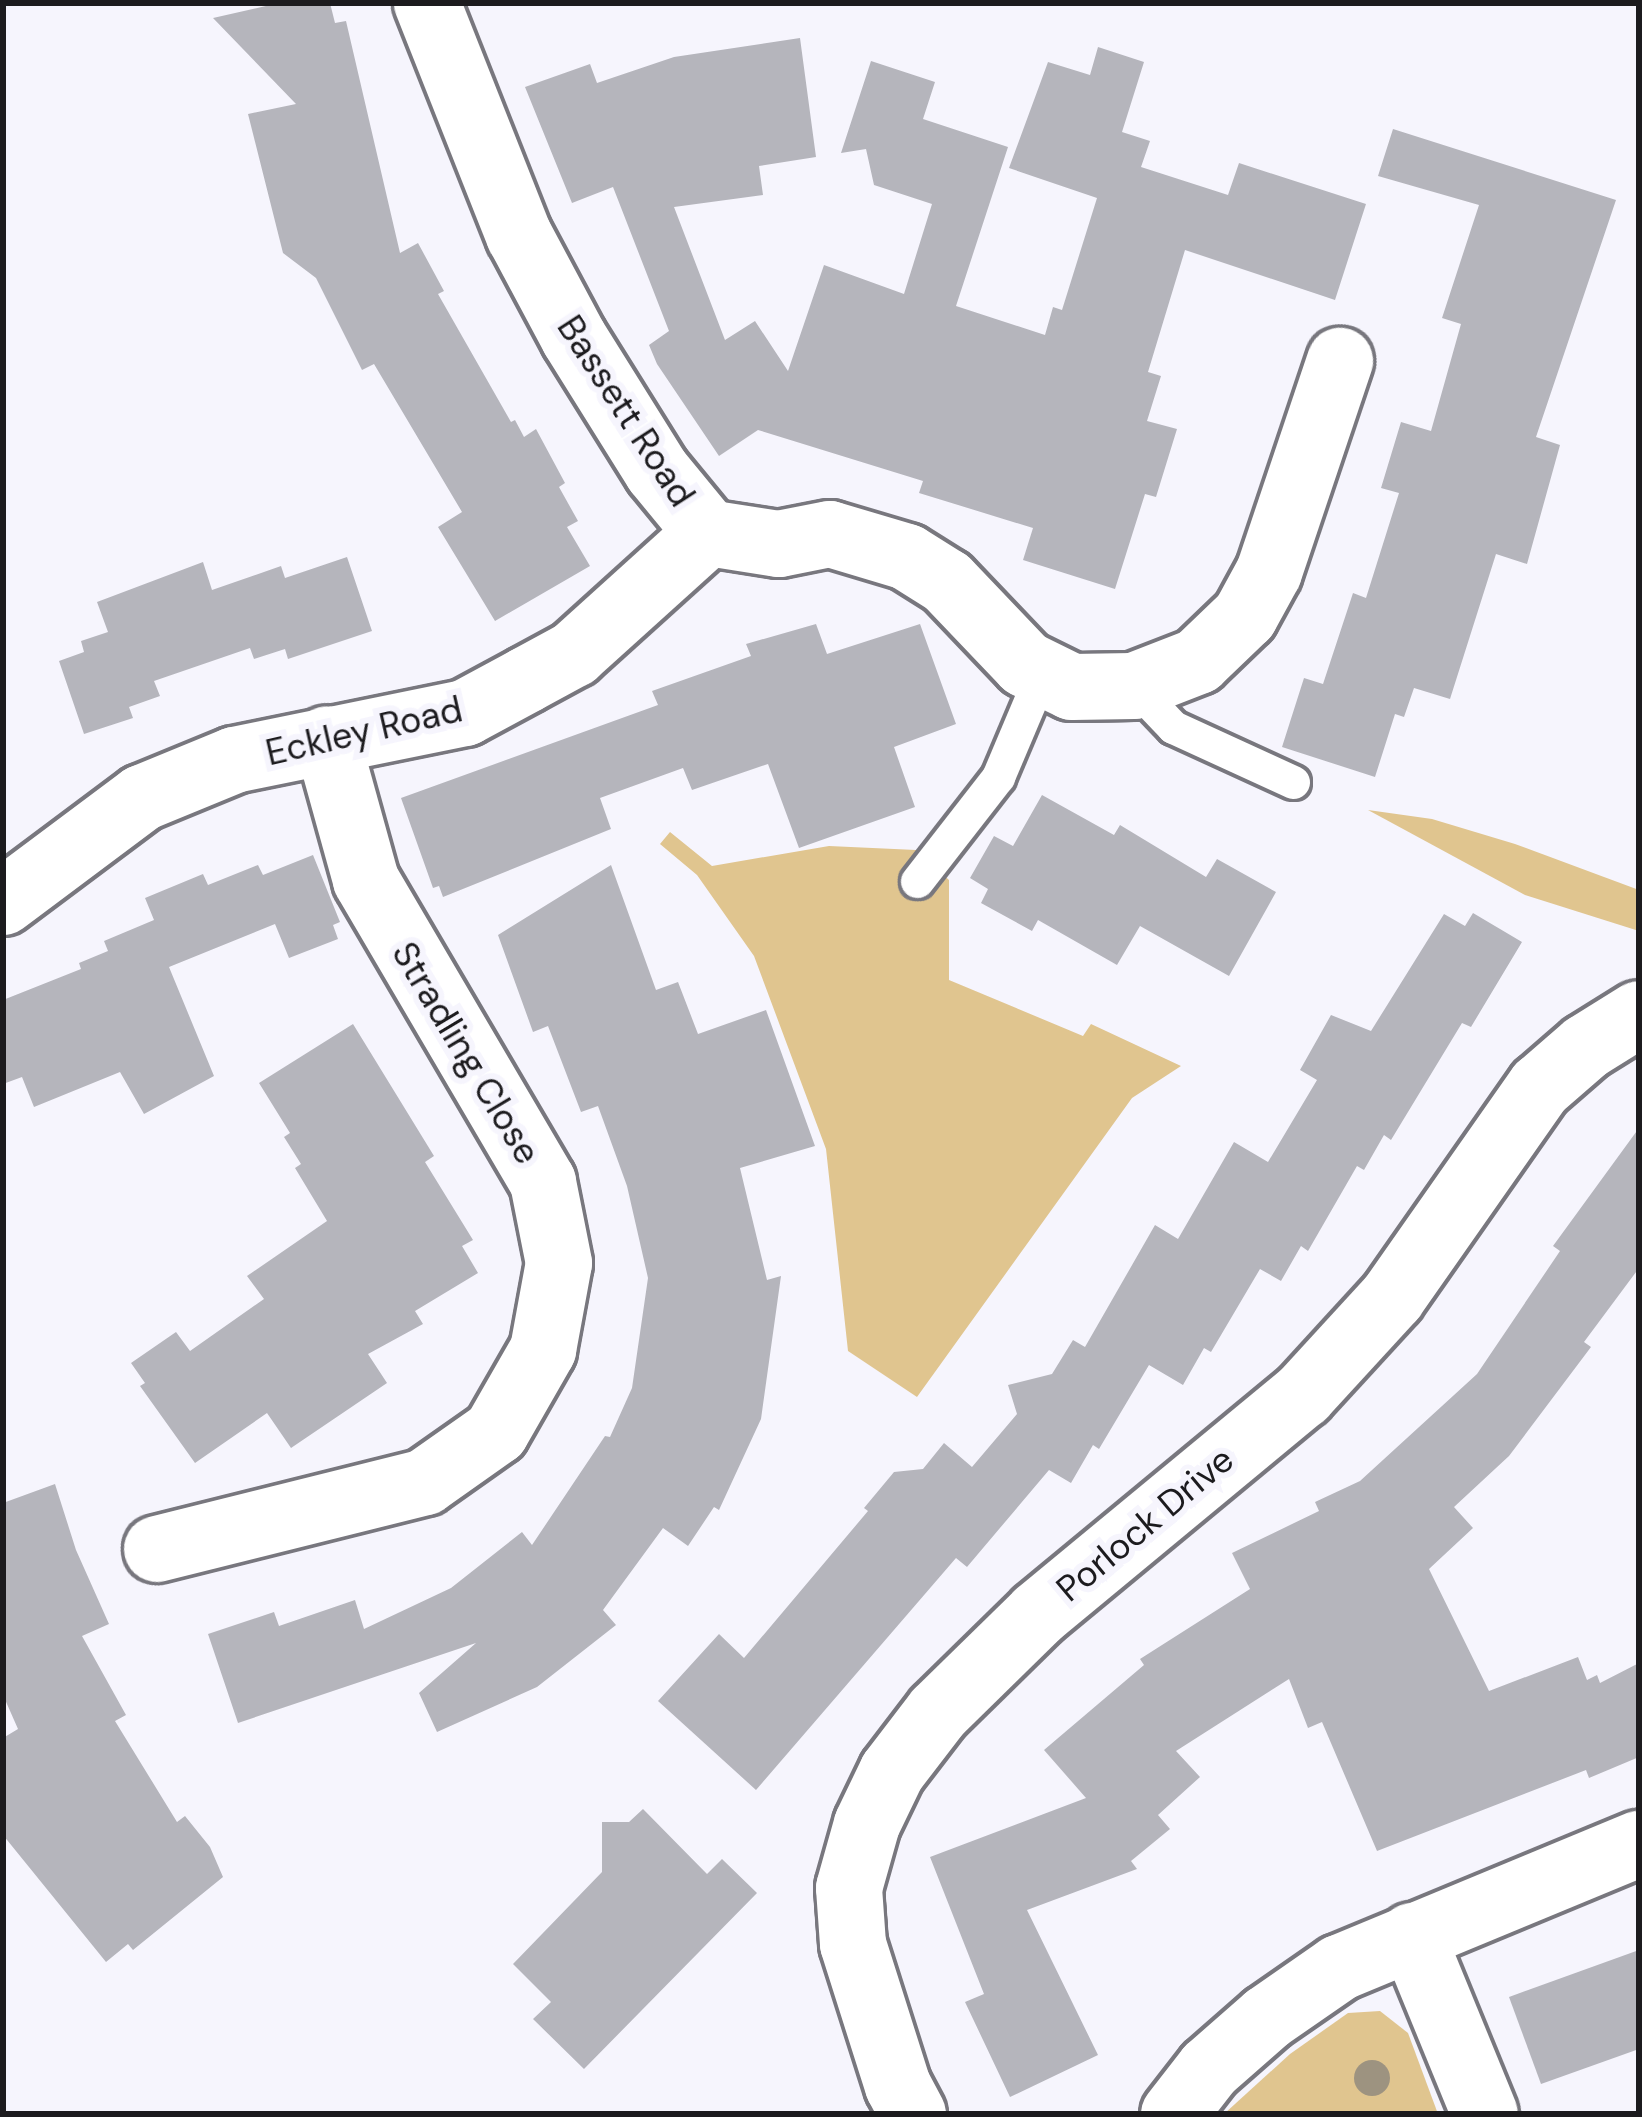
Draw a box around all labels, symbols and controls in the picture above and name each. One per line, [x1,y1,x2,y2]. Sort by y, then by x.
street label: Bassett Road [548,307,704,515]
street label: Eckley Road [262,687,466,775]
street label: Stradling Close [383,934,549,1172]
street label: Porlock Drive [1048,1438,1242,1610]

